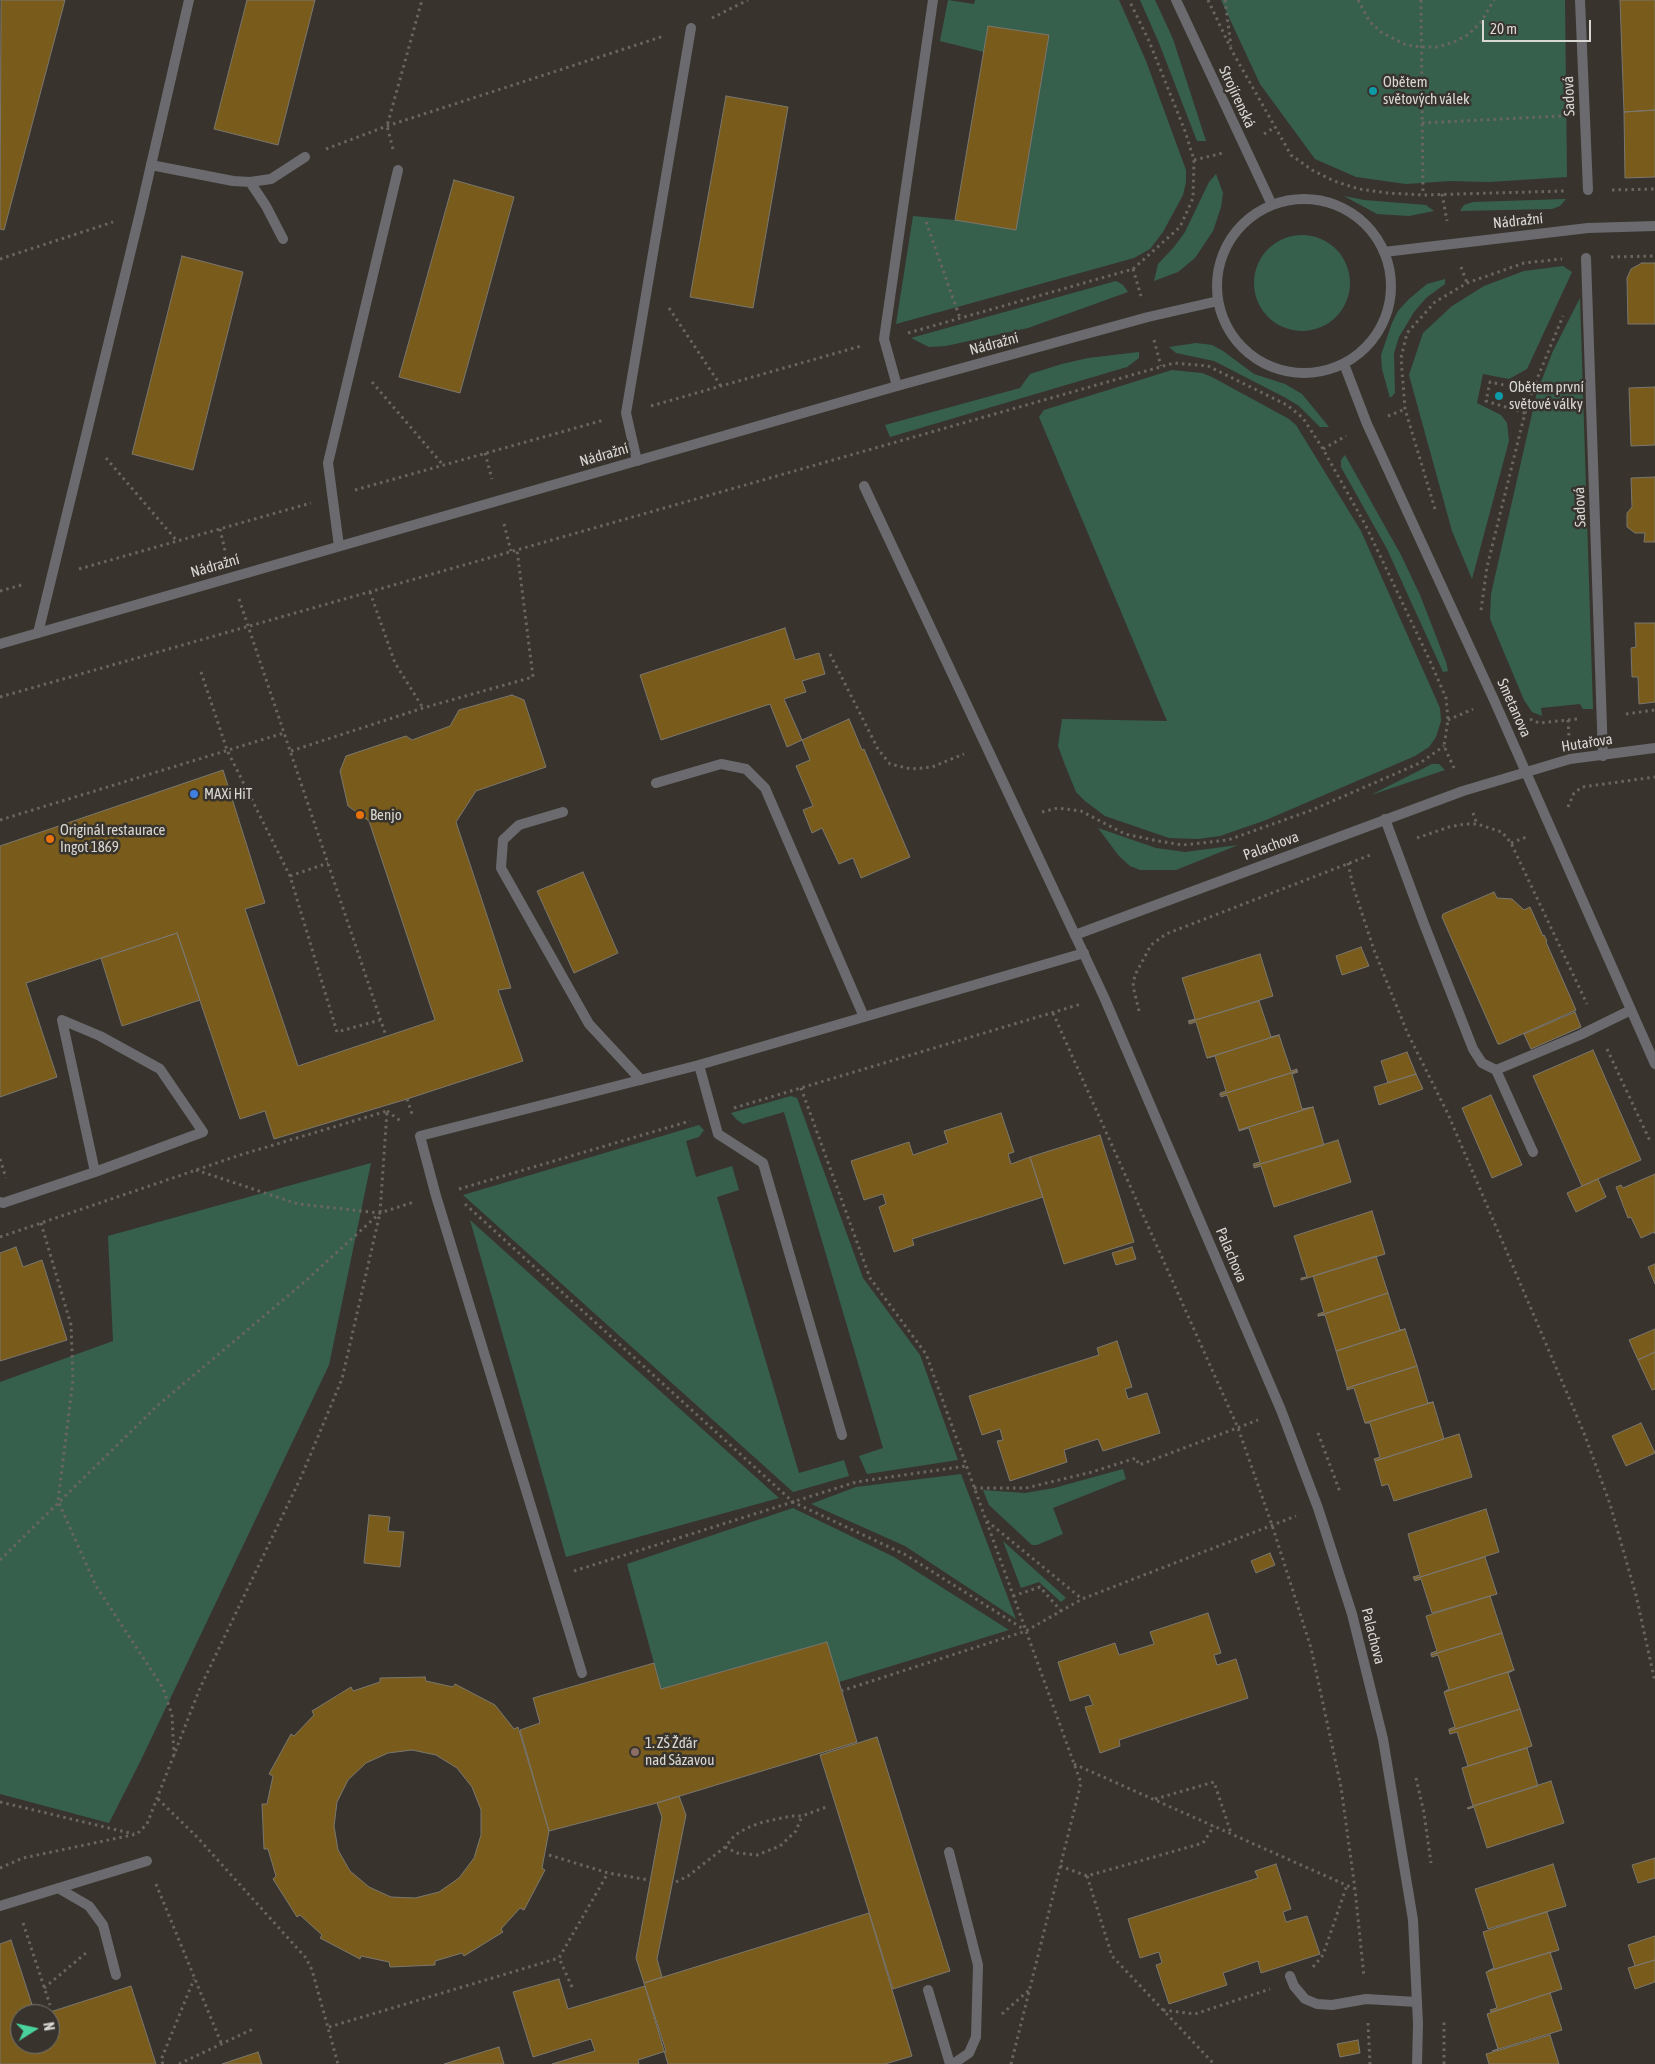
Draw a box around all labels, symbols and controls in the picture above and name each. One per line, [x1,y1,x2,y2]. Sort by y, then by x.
scale bar [1485,10,1594,42]
text: 20 m [1490,20,1517,37]
street label: Strojírenská [1215,63,1259,131]
place label: Obětem světových válek [1383,73,1470,108]
street label: Sadová [1559,76,1579,116]
marker: Obětem světových válek [1367,85,1379,97]
street label: Nádražní [1492,209,1544,233]
street label: Nádražní [967,329,1021,359]
place label: Obětem první světové války [1509,378,1584,413]
marker: Obětem první světové války [1493,390,1505,402]
street label: Nádražní [577,439,631,471]
street label: Sadová [1570,487,1590,527]
street label: Nádražní [188,550,242,582]
street label: Smetanova [1493,676,1535,740]
street label: Hutařova [1560,730,1614,756]
place label: MAXi HiT [204,785,252,803]
marker: MAXi HiT [188,788,200,800]
place label: Benjo [370,806,402,824]
marker: Benjo [354,809,366,821]
place label: Originál restaurace Ingot 1869 [60,821,165,856]
street label: Palachova [1241,828,1301,864]
marker: Originál restaurace Ingot 1869 [44,833,56,845]
street label: Palachova [1211,1225,1251,1285]
street label: Palachova [1357,1606,1389,1666]
place label: 1. ZŠ Žďár nad Sázavou [645,1734,714,1769]
marker: 1. ZŠ Žďár nad Sázavou [629,1746,641,1758]
north arrow [10,2004,60,2054]
text: N [40,2021,57,2032]

